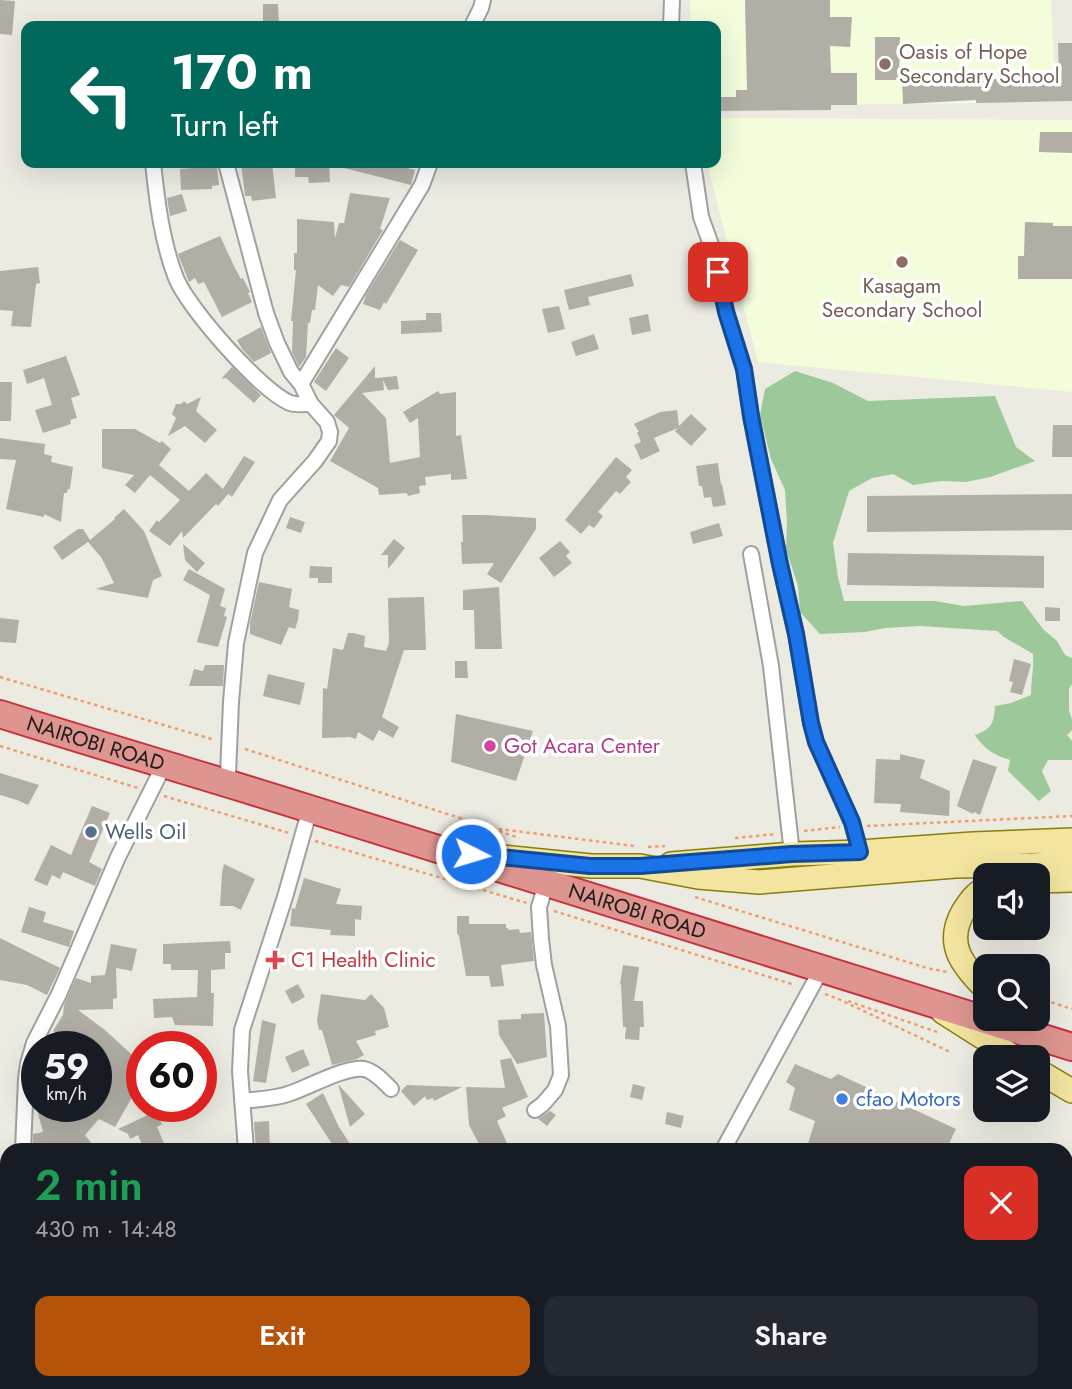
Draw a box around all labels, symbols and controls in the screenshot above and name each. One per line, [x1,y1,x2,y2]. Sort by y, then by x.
text: 170 m [171,37,313,107]
place label: Oasis of Hope Secondary School [899,37,1060,91]
icon: left [56,49,147,140]
marker: Oasis of Hope Secondary School [877,56,893,72]
text: Turn left [171,102,278,148]
pin [688,242,748,302]
icon: arrive [699,253,737,291]
marker: Kasagam Secondary School [894,254,910,270]
place label: Kasagam Secondary School [822,271,982,325]
street label: NAIROBI ROAD [23,708,168,779]
place label: Got Acara Center [504,731,661,761]
marker: Got Acara Center [482,738,498,754]
place label: Wells Oil [105,817,186,847]
position arrow [434,817,508,891]
marker: Wells Oil [83,824,99,840]
map controls [973,863,1050,1122]
button: sound [973,863,1050,940]
street label: NAIROBI ROAD [565,876,710,947]
place label: C1 Health Clinic [291,945,435,975]
marker: C1 Health Clinic [265,950,285,970]
button: search [973,954,1050,1031]
speed limit sign: 60 [126,1031,217,1122]
text: 59 [44,1042,90,1092]
button: layers [973,1045,1050,1122]
text: km/h [46,1081,87,1107]
place label: cfao Motors [856,1084,961,1114]
marker: cfao Motors [834,1091,850,1107]
text: 2 min [35,1155,143,1216]
button: close [964,1166,1038,1240]
text: 430 m · 14:48 [35,1212,177,1246]
button: Exit [35,1296,530,1376]
button: Share [544,1296,1038,1376]

